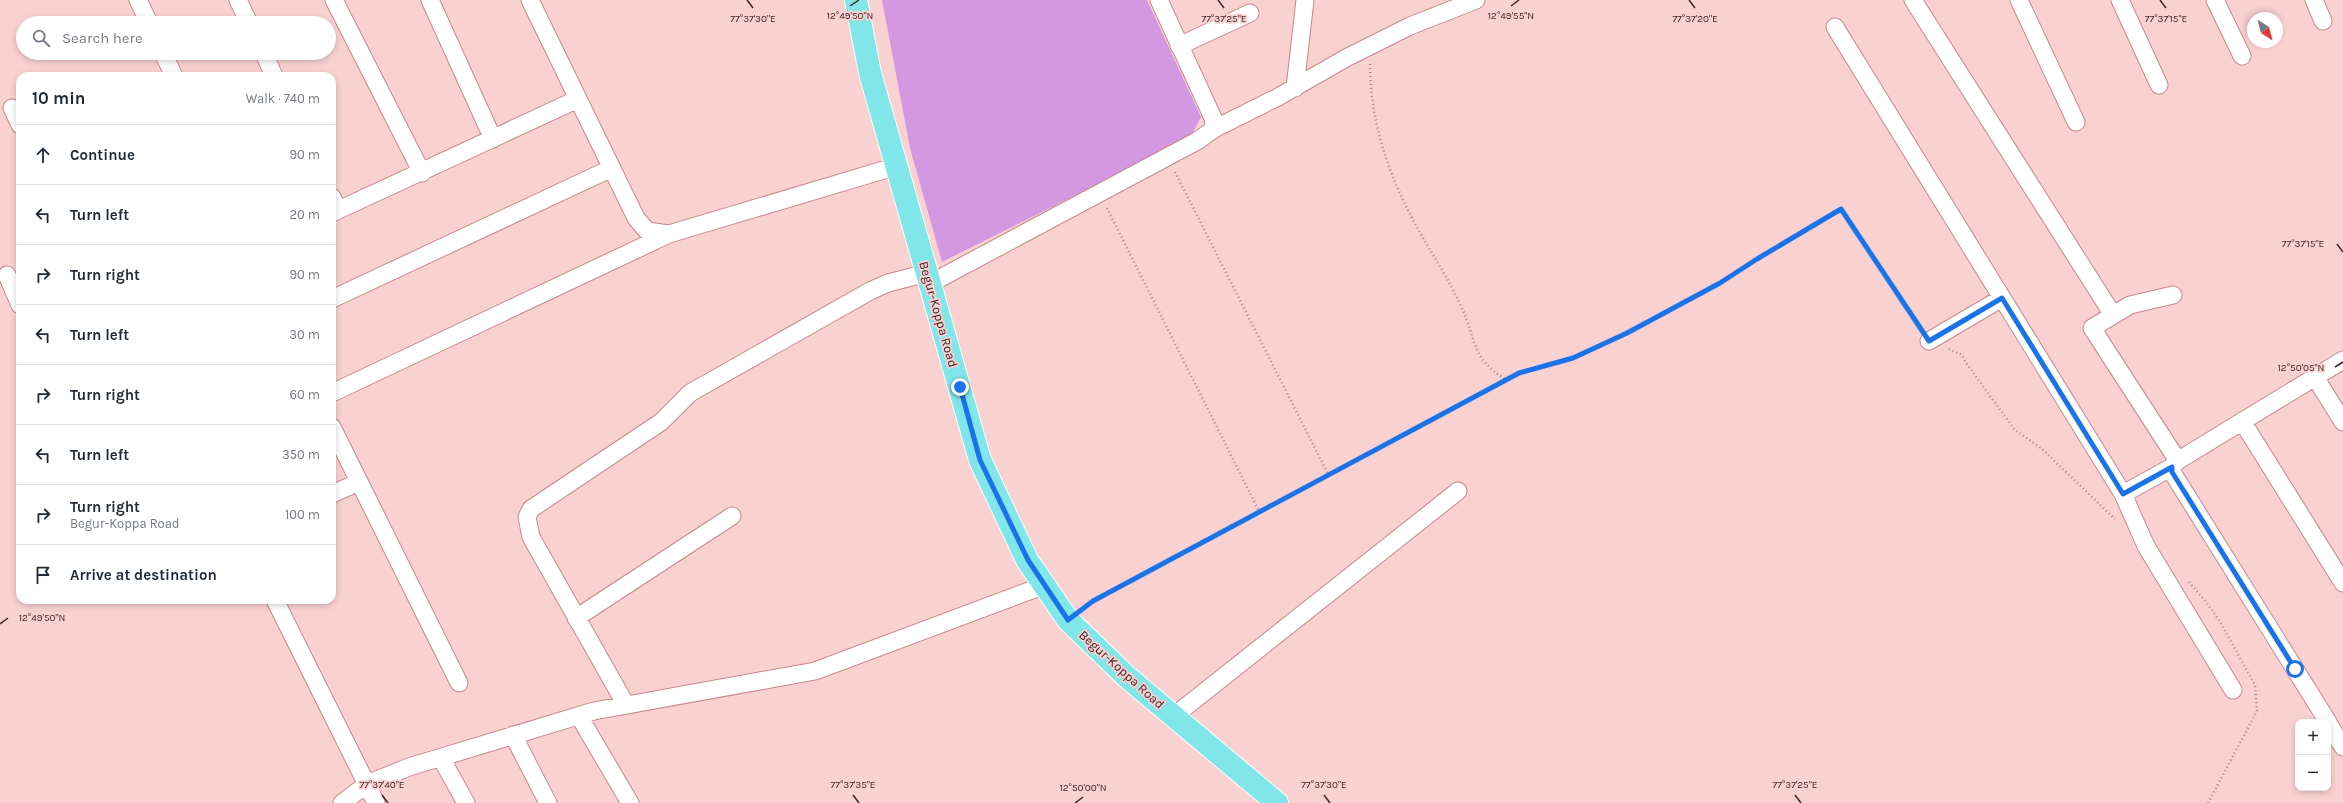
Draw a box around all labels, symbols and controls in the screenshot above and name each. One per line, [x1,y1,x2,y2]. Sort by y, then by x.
text: 12°49'50"N [827,10,873,22]
text: 12°49'55"N [1488,10,1534,22]
north arrow [2247,12,2283,48]
text: 77°37'30"E [730,13,776,25]
text: 77°37'25"E [1202,13,1246,25]
text: 77°37'20"E [1672,13,1718,25]
text: 77°37'15"E [2145,13,2187,25]
search box [16,16,336,60]
icon: search [30,27,52,49]
text: Search here [62,29,143,47]
text: 10 min [32,88,85,108]
text: Walk · 740 m [246,91,320,106]
icon: ahead [32,144,54,166]
text: Continue [70,146,135,164]
text: 90 m [289,147,320,162]
icon: left [32,204,54,226]
text: Turn left [70,206,129,224]
text: 20 m [290,207,320,222]
text: 77°37'15"E [2282,238,2324,250]
street label: Begur-Koppa Road [916,259,961,369]
icon: right [32,264,54,286]
text: Turn right [70,266,140,284]
text: 90 m [289,267,320,282]
icon: left [32,324,54,346]
text: Turn left [70,326,129,344]
text: 30 m [289,327,320,342]
text: 12°50'05"N [2278,362,2324,374]
route end [951,378,969,396]
icon: right [32,384,54,406]
text: Turn right [70,386,140,404]
text: 60 m [290,387,320,402]
icon: left [32,444,54,466]
text: Turn left [70,446,129,464]
text: 350 m [282,447,320,462]
text: Turn right [70,498,140,516]
icon: right [32,504,54,526]
text: 100 m [285,507,320,522]
text: Begur-Koppa Road [70,516,180,531]
icon: arrive [32,564,54,586]
text: Arrive at destination [70,566,217,584]
text: 12°49'50"N [19,612,65,624]
street label: Begur-Koppa Road [1076,627,1167,712]
route start [2286,660,2304,678]
map controls [2295,719,2331,791]
button: + [2295,719,2331,755]
button: − [2295,755,2331,791]
text: 77°37'40"E [360,779,404,791]
text: 77°37'35"E [831,779,875,791]
text: 77°37'30"E [1301,779,1347,791]
text: 77°37'25"E [1773,779,1817,791]
text: 12°50'00"N [1059,782,1107,794]

